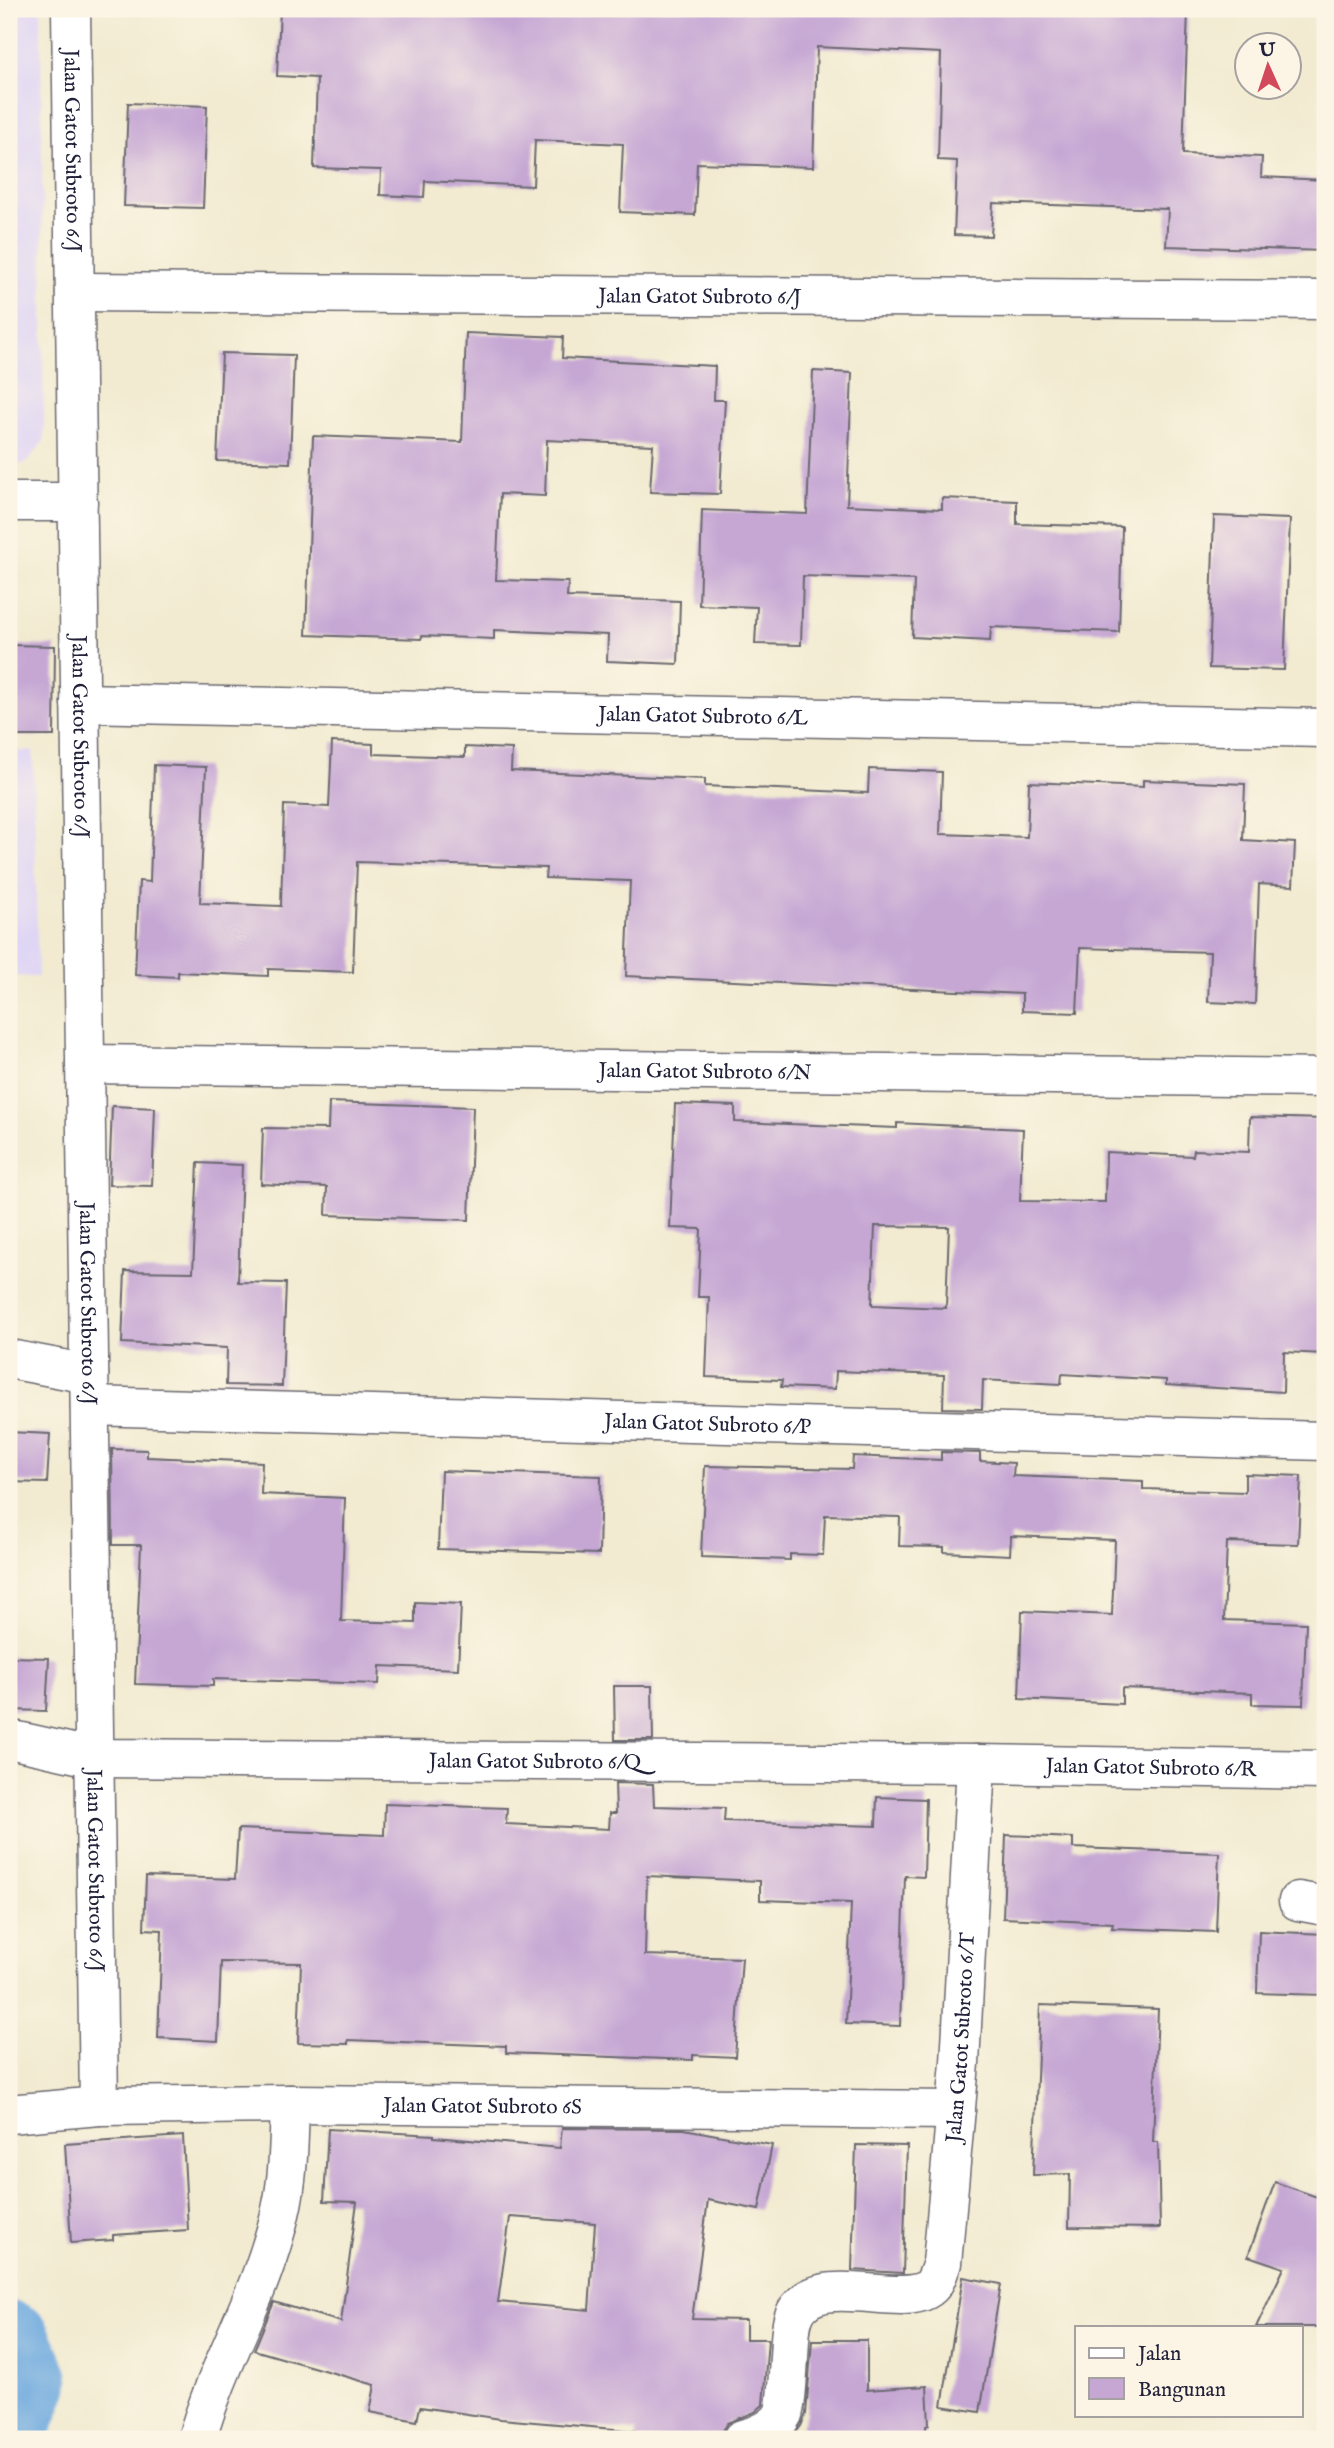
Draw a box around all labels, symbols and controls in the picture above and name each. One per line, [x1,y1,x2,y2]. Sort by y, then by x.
north arrow [1232,32,1302,102]
text: U [1258,39,1277,63]
street label: Jalan Gatot Subroto 6/J [57,47,86,253]
street label: Jalan Gatot Subroto 6/J [596,283,802,312]
street label: Jalan Gatot Subroto 6/J [64,633,94,839]
street label: Jalan Gatot Subroto 6/L [596,701,808,733]
street label: Jalan Gatot Subroto 6/N [596,1058,812,1087]
street label: Jalan Gatot Subroto 6/J [72,1200,102,1406]
street label: Jalan Gatot Subroto 6/P [602,1409,812,1441]
street label: Jalan Gatot Subroto 6/Q [427,1748,656,1777]
street label: Jalan Gatot Subroto 6/R [1043,1753,1258,1784]
street label: Jalan Gatot Subroto 6/J [79,1767,109,1973]
street label: Jalan Gatot Subroto 6/T [941,1931,982,2146]
street label: Jalan Gatot Subroto 6S [381,2093,582,2122]
legend [1075,2326,1302,2416]
text: Jalan [1136,2341,1181,2368]
text: Bangunan [1138,2377,1226,2404]

